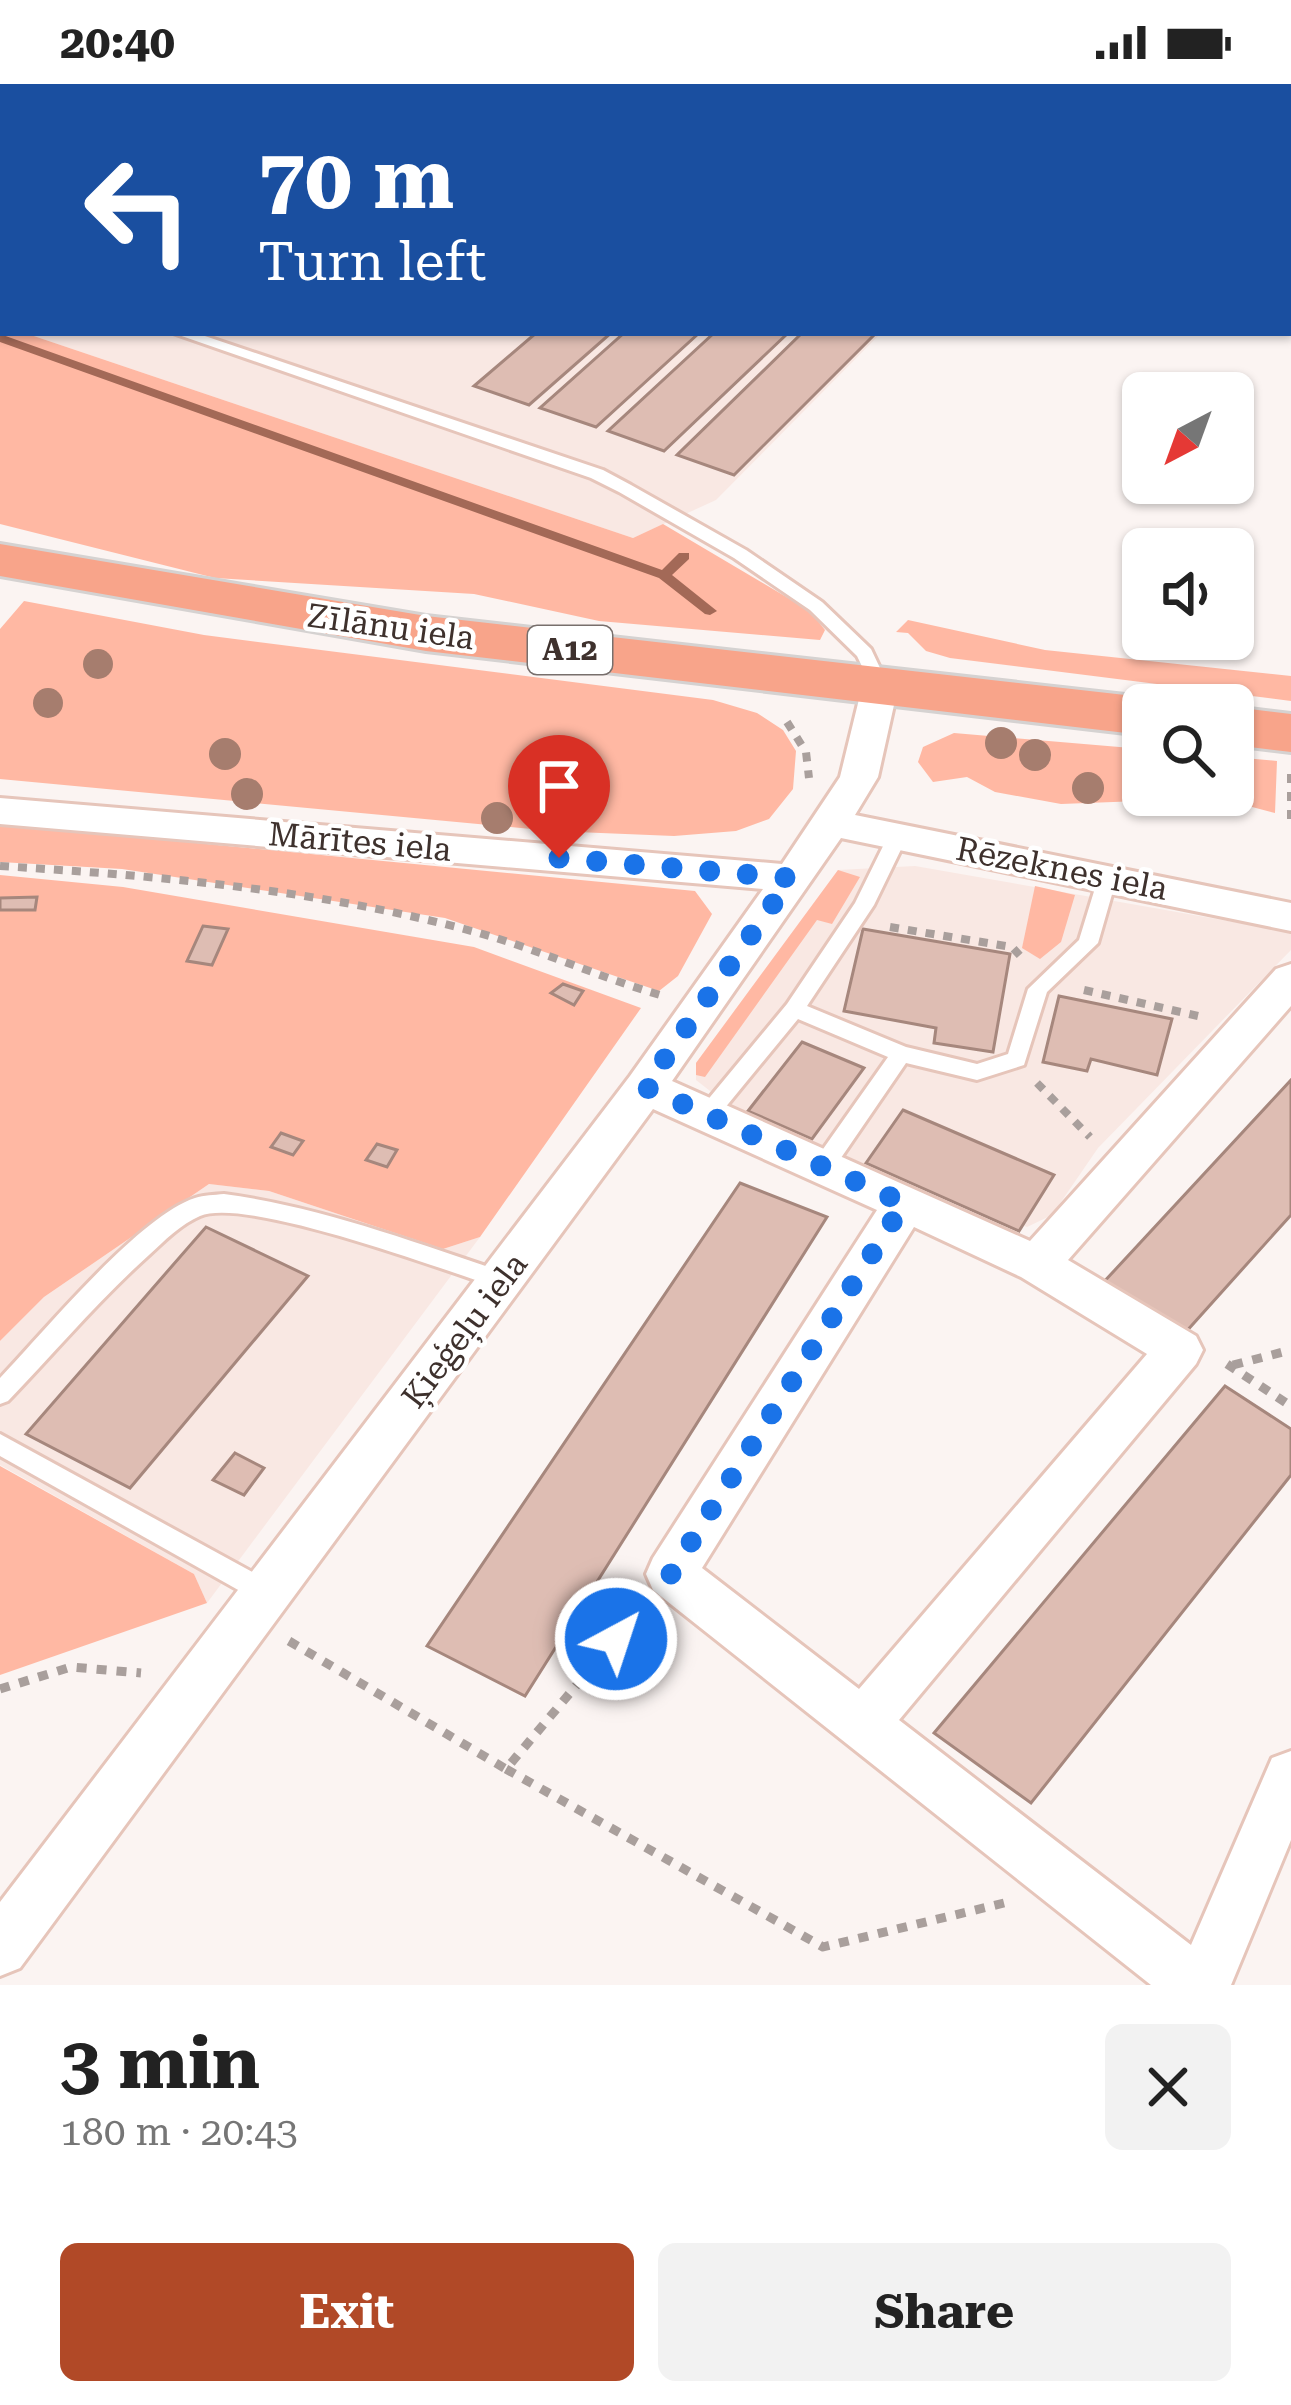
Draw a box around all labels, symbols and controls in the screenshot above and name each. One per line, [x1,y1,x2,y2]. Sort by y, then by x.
text: 20:40 [60,16,175,69]
text: 70 m [258,130,454,228]
icon: left [60,132,216,288]
text: Turn left [258,230,486,293]
north arrow [1122,372,1254,504]
map controls [1122,372,1254,816]
button: sound [1122,528,1254,660]
street label: Zīlānu iela [305,595,477,658]
road number: A12 [528,626,612,674]
button: search [1122,684,1254,816]
pin [508,735,610,858]
icon: arrive [526,753,592,819]
street label: Mārītes iela [267,814,453,869]
street label: Rēzeknes iela [953,829,1171,908]
street label: Ķieģeļu iela [394,1245,538,1417]
position arrow [553,1576,679,1702]
text: 3 min [60,2021,260,2106]
button: close [1105,2024,1231,2150]
text: 180 m · 20:43 [60,2109,298,2155]
button: Exit [60,2243,634,2381]
button: Share [658,2243,1231,2381]

